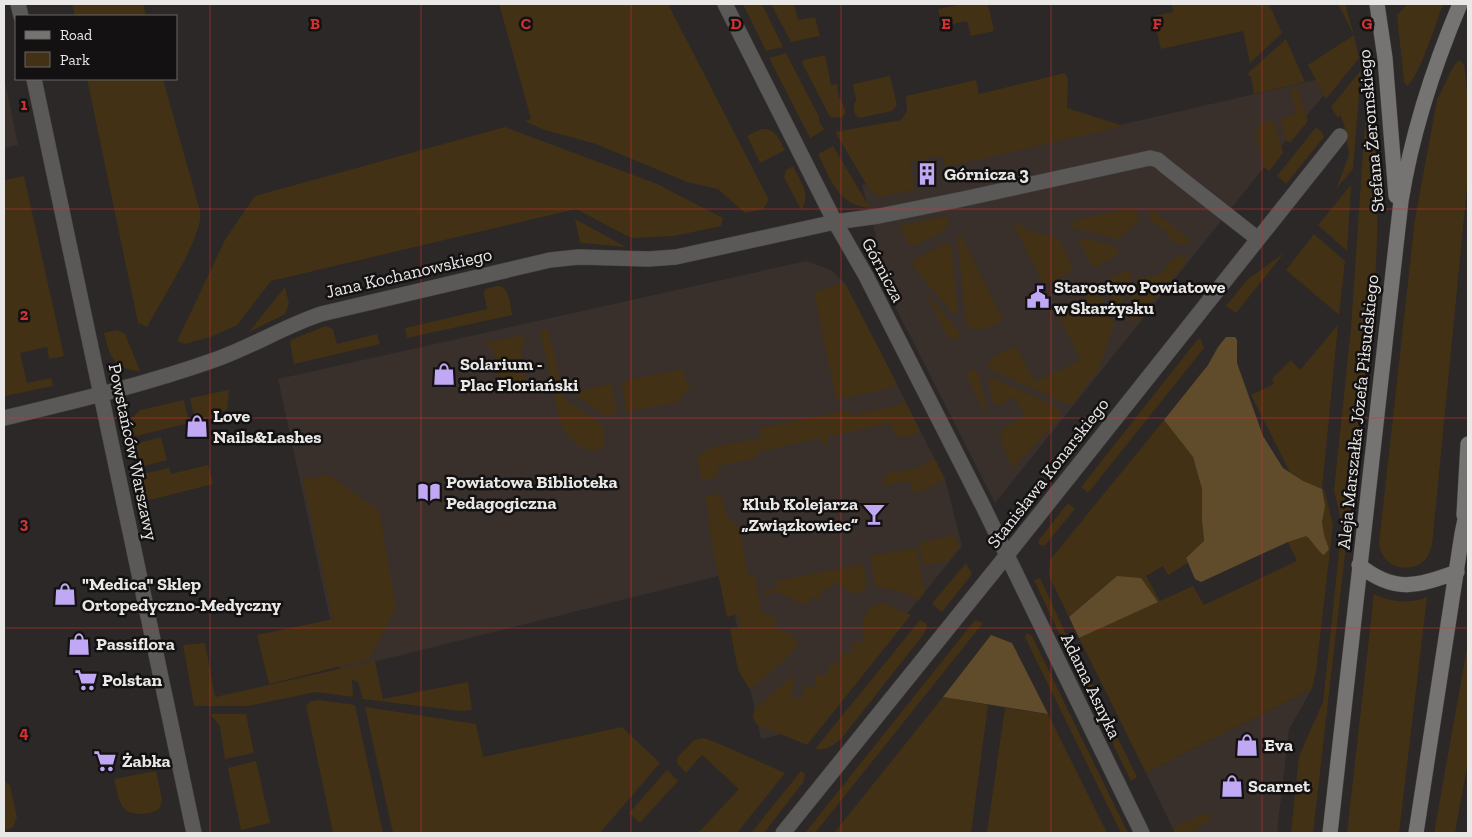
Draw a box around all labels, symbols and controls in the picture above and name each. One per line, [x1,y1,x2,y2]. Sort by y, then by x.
text: B [310,14,320,33]
text: C [521,14,531,33]
text: D [730,14,742,33]
text: E [941,14,951,33]
text: F [1152,14,1162,33]
text: G [1362,14,1373,33]
legend [15,15,178,80]
text: Road [60,26,93,44]
street label: Stefana Żeromskiego [1353,49,1389,213]
text: Park [60,51,90,69]
text: 1 [21,95,28,114]
building icon: Górnicza 3 [914,161,940,187]
place label: Górnicza 3 [944,163,1029,185]
street label: Górnicza [857,234,909,306]
street label: Jana Kochanowskiego [324,243,494,303]
street label: Aleja Marszałka Józefa Piłsudskiego [1333,274,1383,550]
place label: Starostwo Powiatowe w Skarżysku [1054,276,1226,319]
public building icon: Starostwo Powiatowe w Skarżysku [1025,284,1051,310]
text: 2 [20,305,29,324]
place label: Solarium - Plac Floriański [460,353,579,396]
shop icon: Solarium - Plac Floriański [431,361,457,387]
street label: Powstańców Warszawy [104,362,163,543]
street label: Stanisława Konarskiego [982,393,1114,553]
place label: Love Nails&Lashes [213,405,322,448]
shop icon: Love Nails&Lashes [184,413,210,439]
place label: Powiatowa Biblioteka Pedagogiczna [446,471,618,514]
library icon: Powiatowa Biblioteka Pedagogiczna [416,479,442,505]
place label: Klub Kolejarza „Związkowiec” [741,493,858,536]
bar icon: Klub Kolejarza „Związkowiec” [861,501,887,527]
text: 3 [20,514,29,533]
place label: "Medica" Sklep Ortopedyczno-Medyczny [82,573,281,616]
shop icon: "Medica" Sklep Ortopedyczno-Medyczny [52,581,78,607]
street label: Adama Asnyka [1056,630,1126,742]
shop icon: Passiflora [66,631,92,657]
place label: Passiflora [96,633,175,655]
supermarket icon: Polstan [73,667,99,693]
place label: Polstan [102,669,163,691]
text: 4 [19,723,29,742]
shop icon: Eva [1234,732,1260,758]
place label: Eva [1264,734,1293,756]
supermarket icon: Żabka [92,748,118,774]
place label: Żabka [122,750,171,772]
shop icon: Scarnet [1219,773,1245,799]
place label: Scarnet [1248,775,1311,797]

